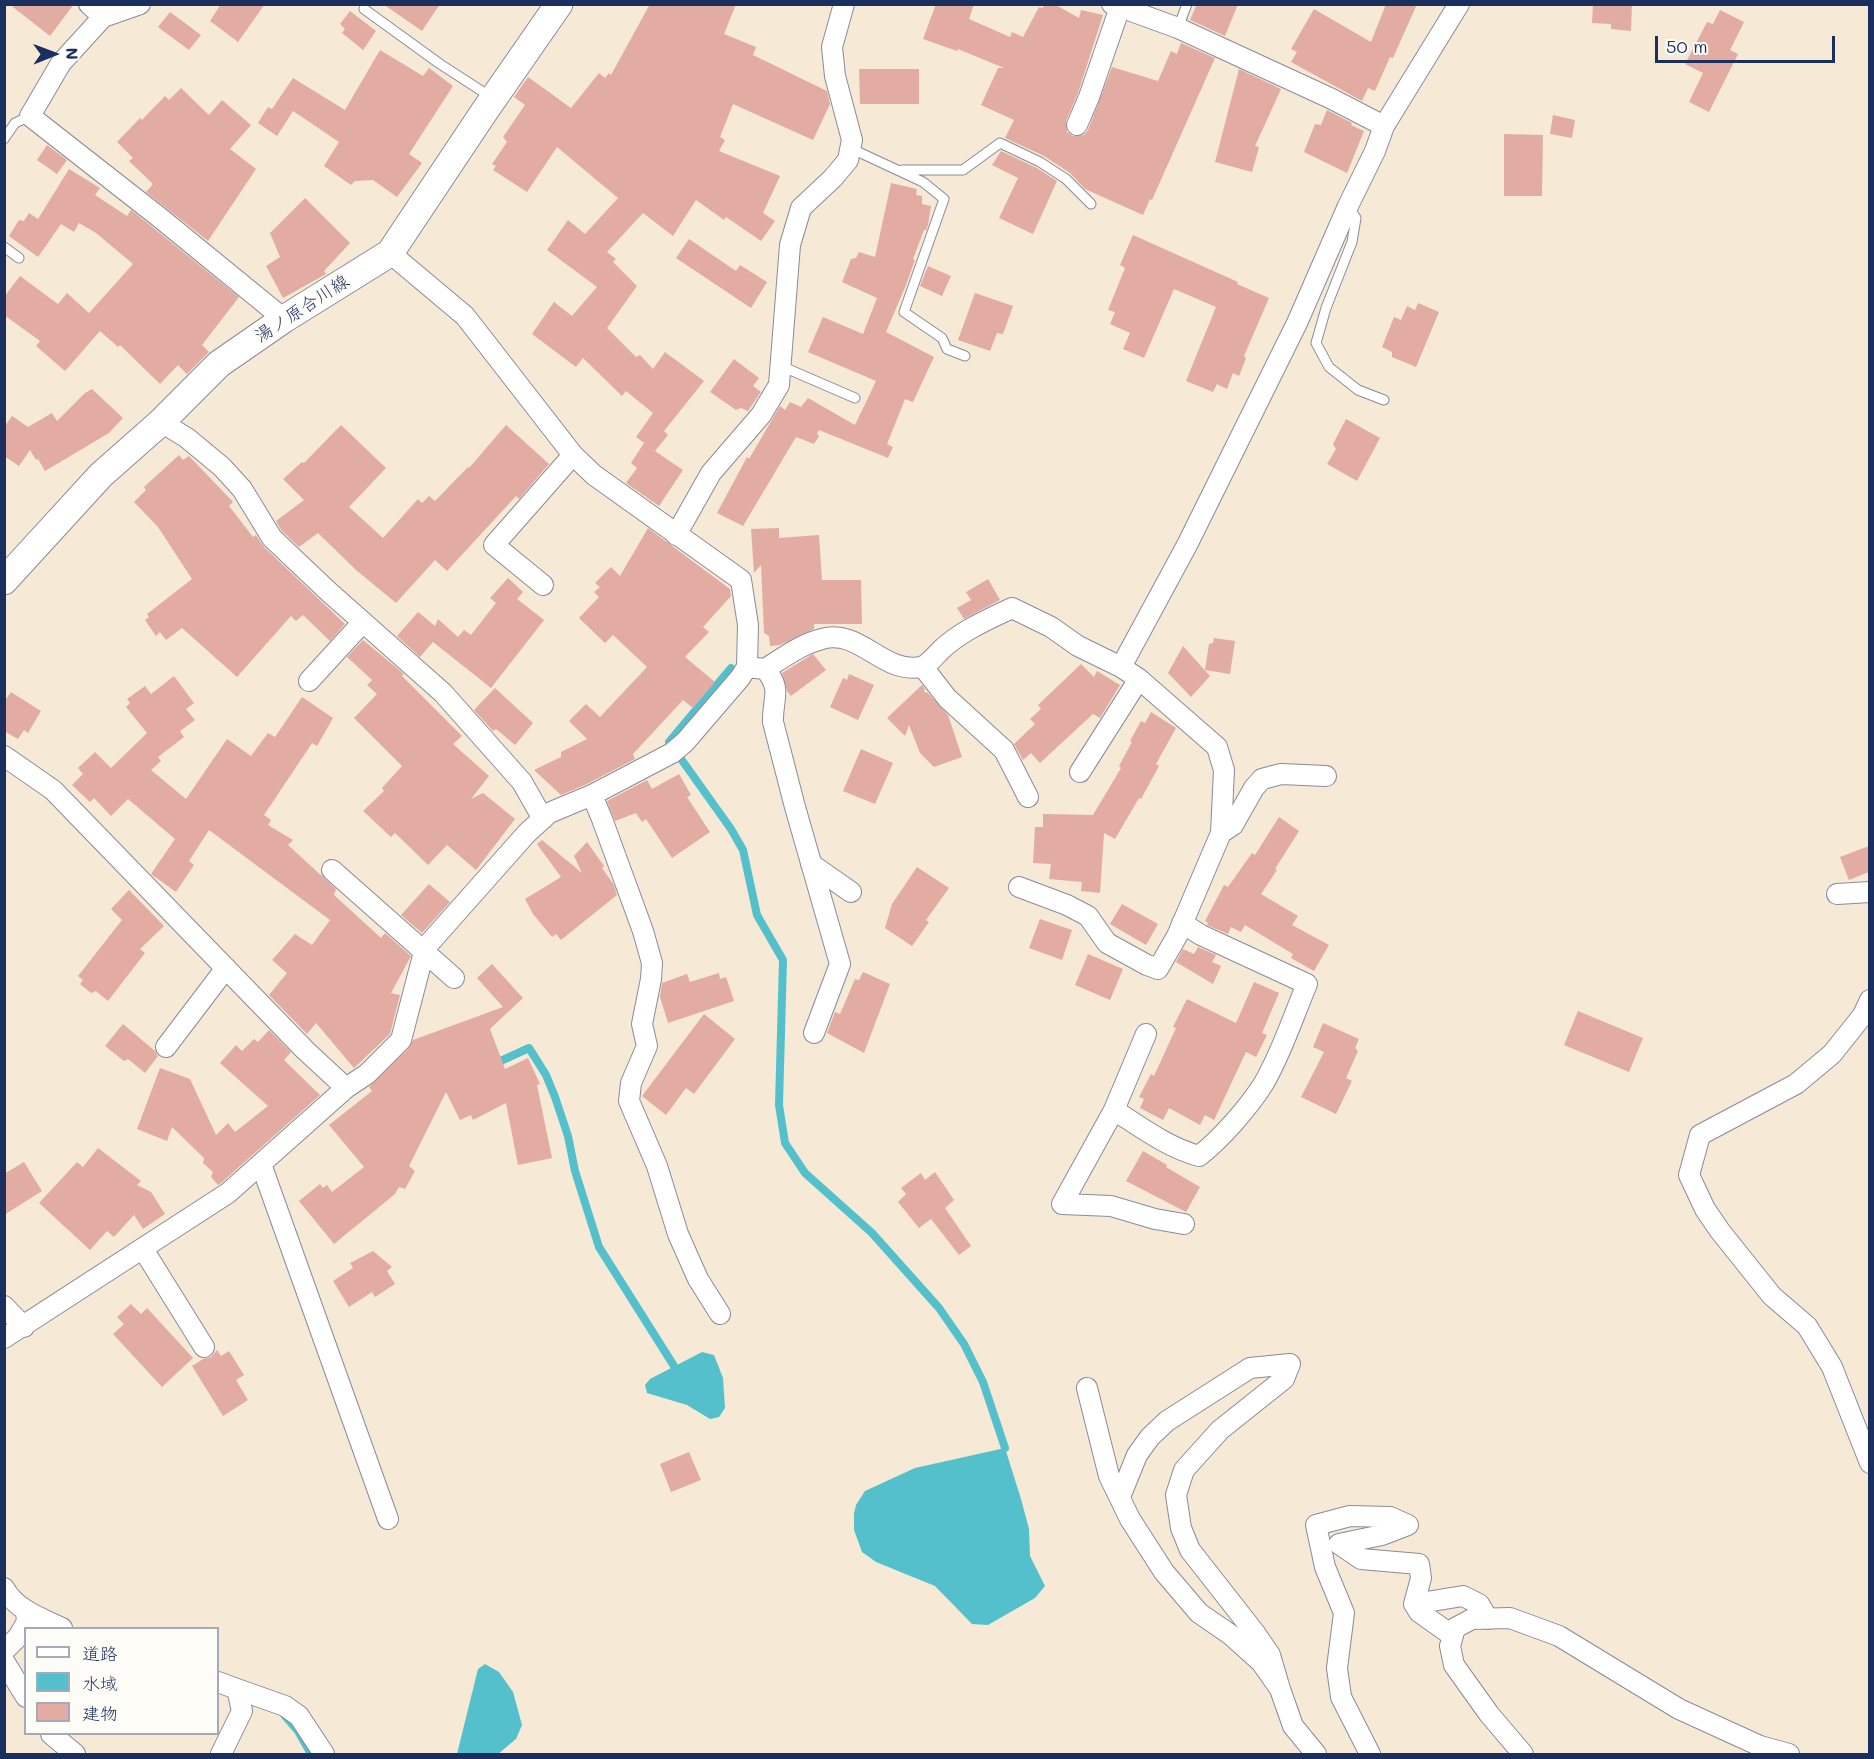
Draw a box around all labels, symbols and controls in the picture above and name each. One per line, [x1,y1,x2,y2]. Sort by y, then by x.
north arrow [24,24,84,84]
scale bar [1658,24,1838,62]
text: 50 m [1666,34,1708,58]
text: N [62,47,83,60]
street label: 湯ノ原合川線 [251,271,353,347]
legend [24,1627,219,1735]
text: 道路 [82,1641,118,1665]
text: 水域 [82,1671,118,1695]
text: 建物 [82,1701,118,1725]

